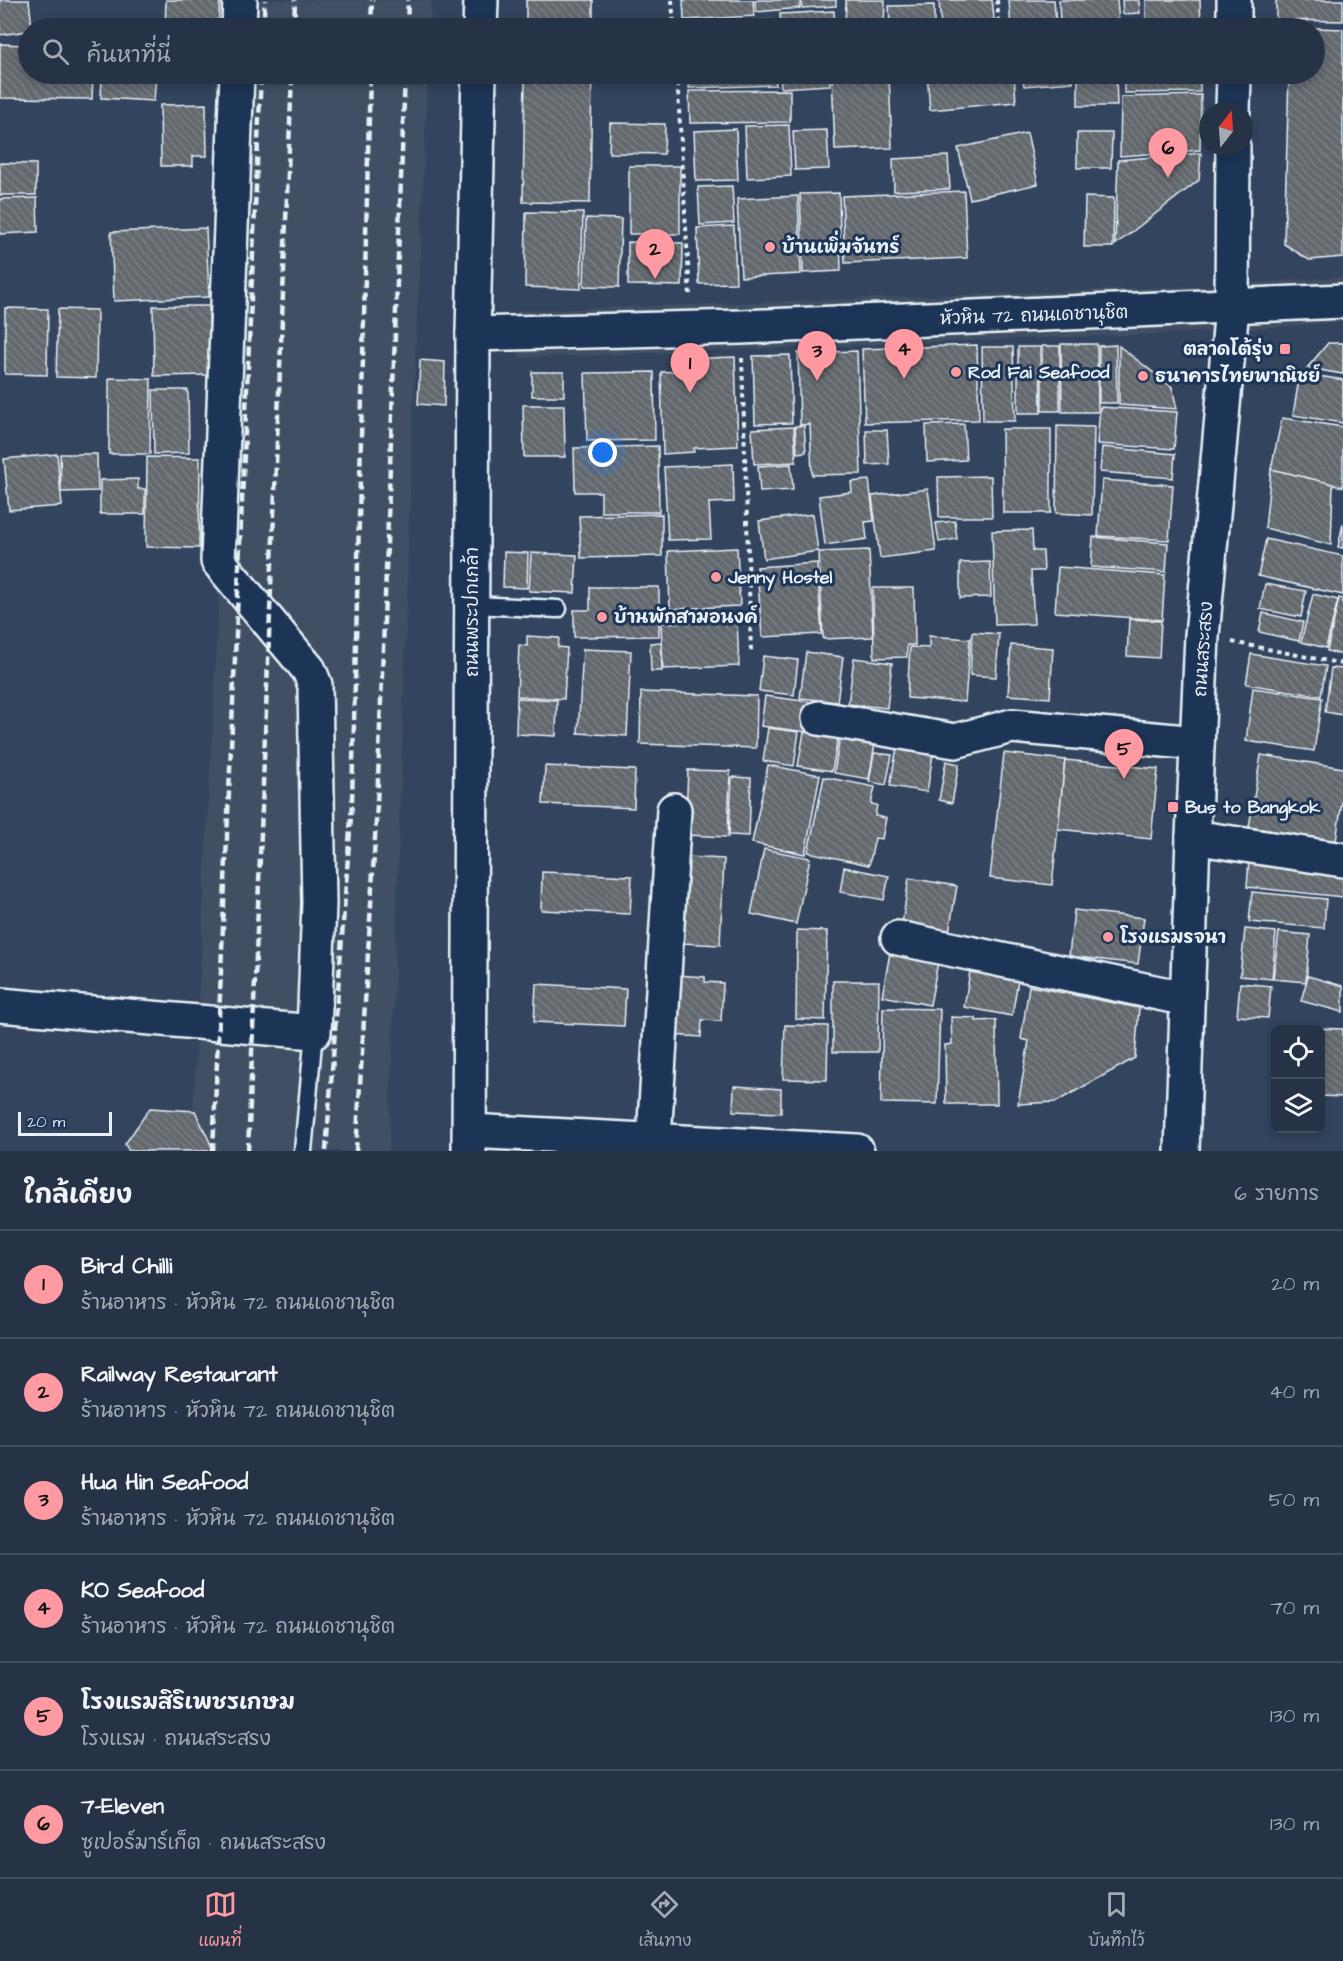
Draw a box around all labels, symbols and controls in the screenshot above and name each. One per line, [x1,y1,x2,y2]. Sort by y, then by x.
search box [18,18,1325,84]
icon: search [39,35,72,68]
text: ค้นหาที่นี่ [87,40,171,71]
north arrow [1199,102,1253,156]
pin: 6 [1148,128,1188,178]
pin: 2 [636,230,674,279]
place label: บ้านเพิ่มจันทร์ [782,230,900,260]
marker: บ้านเพิ่มจันทร์ [763,240,777,254]
street label: หัวหิน 72 ถนนเดชานุชิต [939,300,1129,332]
pin: 4 [884,330,924,379]
pin: 3 [798,332,836,381]
place label: ตลาดโต้รุ่ง [1183,337,1273,362]
marker: ตลาดโต้รุ่ง [1278,342,1292,356]
pin: 1 [670,344,710,393]
place label: Rod Fai Seafood [968,360,1110,385]
place label: ธนาคารไทยพาณิชย์ [1155,363,1320,389]
marker: Rod Fai Seafood [949,365,963,379]
marker: ธนาคารไทยพาณิชย์ [1136,369,1150,383]
your location [588,438,617,467]
street label: ถนนพระปกเกล้า [460,547,485,677]
place label: Jenny Hostel [727,565,832,591]
marker: Jenny Hostel [709,570,723,584]
street label: ถนนสระสรง [1188,600,1219,698]
place label: บ้านพักสามอนงค์ [614,604,758,630]
marker: บ้านพักสามอนงค์ [595,610,609,624]
pin: 5 [1104,730,1144,779]
place label: Bus to Bangkok [1185,795,1321,821]
marker: Bus to Bangkok [1166,800,1180,814]
place label: โรงแรมรจนา [1120,925,1226,950]
marker: โรงแรมรจนา [1101,930,1115,944]
map controls [1271,1025,1325,1133]
button: locate [1271,1025,1325,1079]
button: layers [1271,1079,1325,1133]
scale bar [18,1109,112,1136]
text: 20 m [27,1111,65,1133]
text: ใกล้เคียง [24,1177,132,1213]
text: 6 รายการ [1234,1180,1319,1208]
text: Bird Chilli [81,1251,172,1282]
text: 1 [42,1270,45,1298]
text: 20 m [1271,1270,1319,1298]
text: ร้านอาหาร · หัวหิน 72 ถนนเดชานุชิต [81,1289,395,1317]
text: Railway Restaurant [81,1359,278,1390]
text: 2 [38,1378,49,1406]
text: 40 m [1269,1378,1319,1406]
text: ร้านอาหาร · หัวหิน 72 ถนนเดชานุชิต [81,1397,395,1425]
text: Hua Hin Seafood [81,1467,248,1498]
text: 3 [38,1486,49,1514]
text: 50 m [1269,1486,1319,1514]
text: ร้านอาหาร · หัวหิน 72 ถนนเดชานุชิต [81,1505,395,1533]
text: KO Seafood [81,1575,204,1606]
text: 4 [37,1594,50,1622]
text: 70 m [1271,1594,1319,1622]
text: ร้านอาหาร · หัวหิน 72 ถนนเดชานุชิต [81,1613,395,1641]
text: โรงแรมสิริเพชรเกษม [81,1687,295,1718]
text: 5 [36,1702,51,1730]
text: 130 m [1270,1702,1319,1730]
text: โรงแรม · ถนนสระสรง [81,1725,271,1753]
text: 7-Eleven [81,1791,164,1822]
text: 6 [37,1810,50,1838]
text: 130 m [1270,1810,1319,1838]
text: ซูเปอร์มาร์เก็ต · ถนนสระสรง [81,1829,326,1857]
tab: แผนที่ [198,1888,242,1952]
tab: เส้นทาง [638,1888,691,1952]
tab: บันทึกไว้ [1088,1888,1145,1952]

